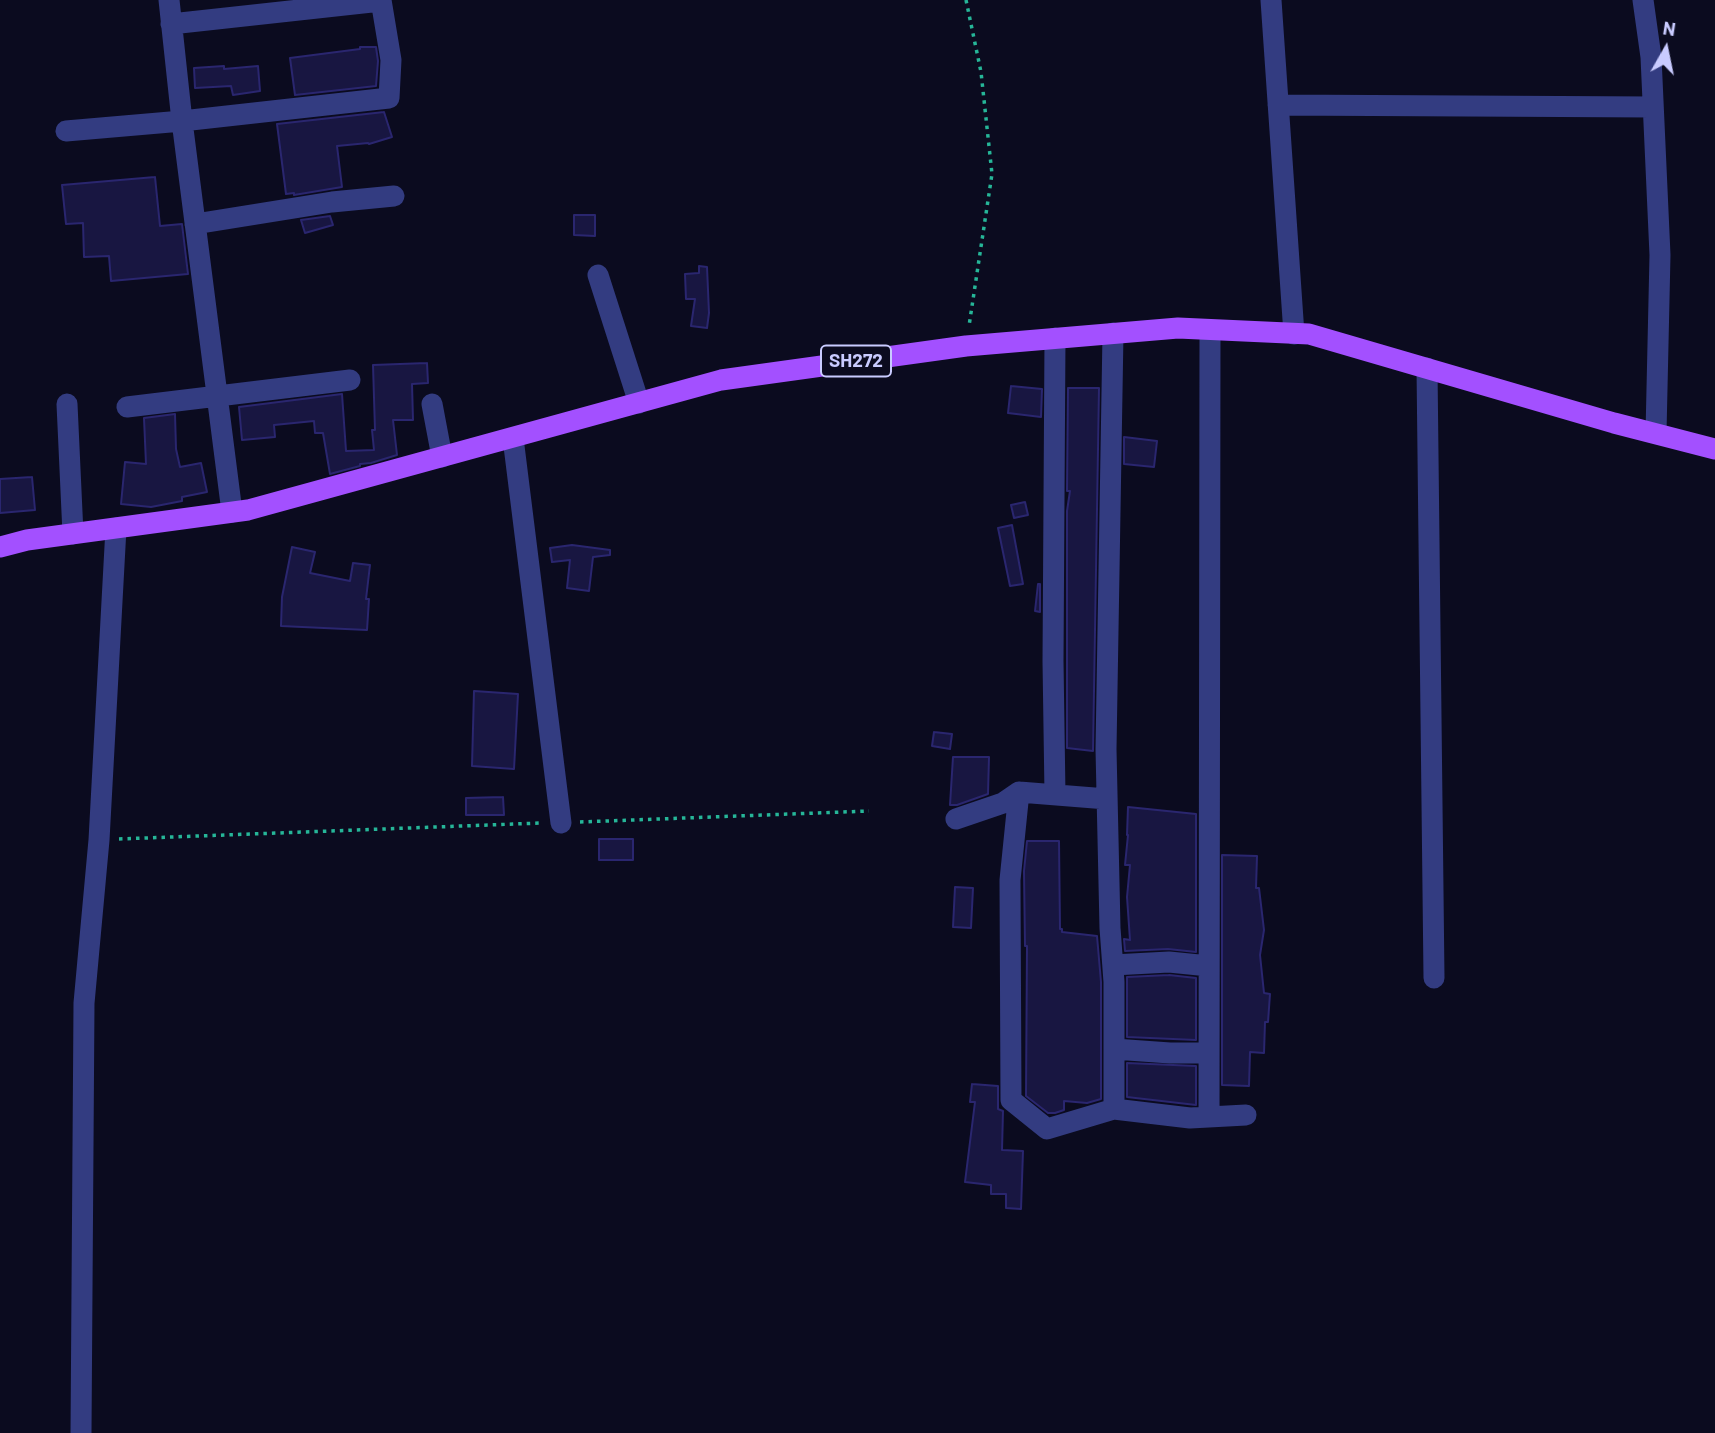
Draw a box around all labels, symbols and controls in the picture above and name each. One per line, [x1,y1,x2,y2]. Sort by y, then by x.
north arrow [1631,14,1701,84]
text: N [1661,15,1677,40]
road number: SH272 [821,346,891,376]

